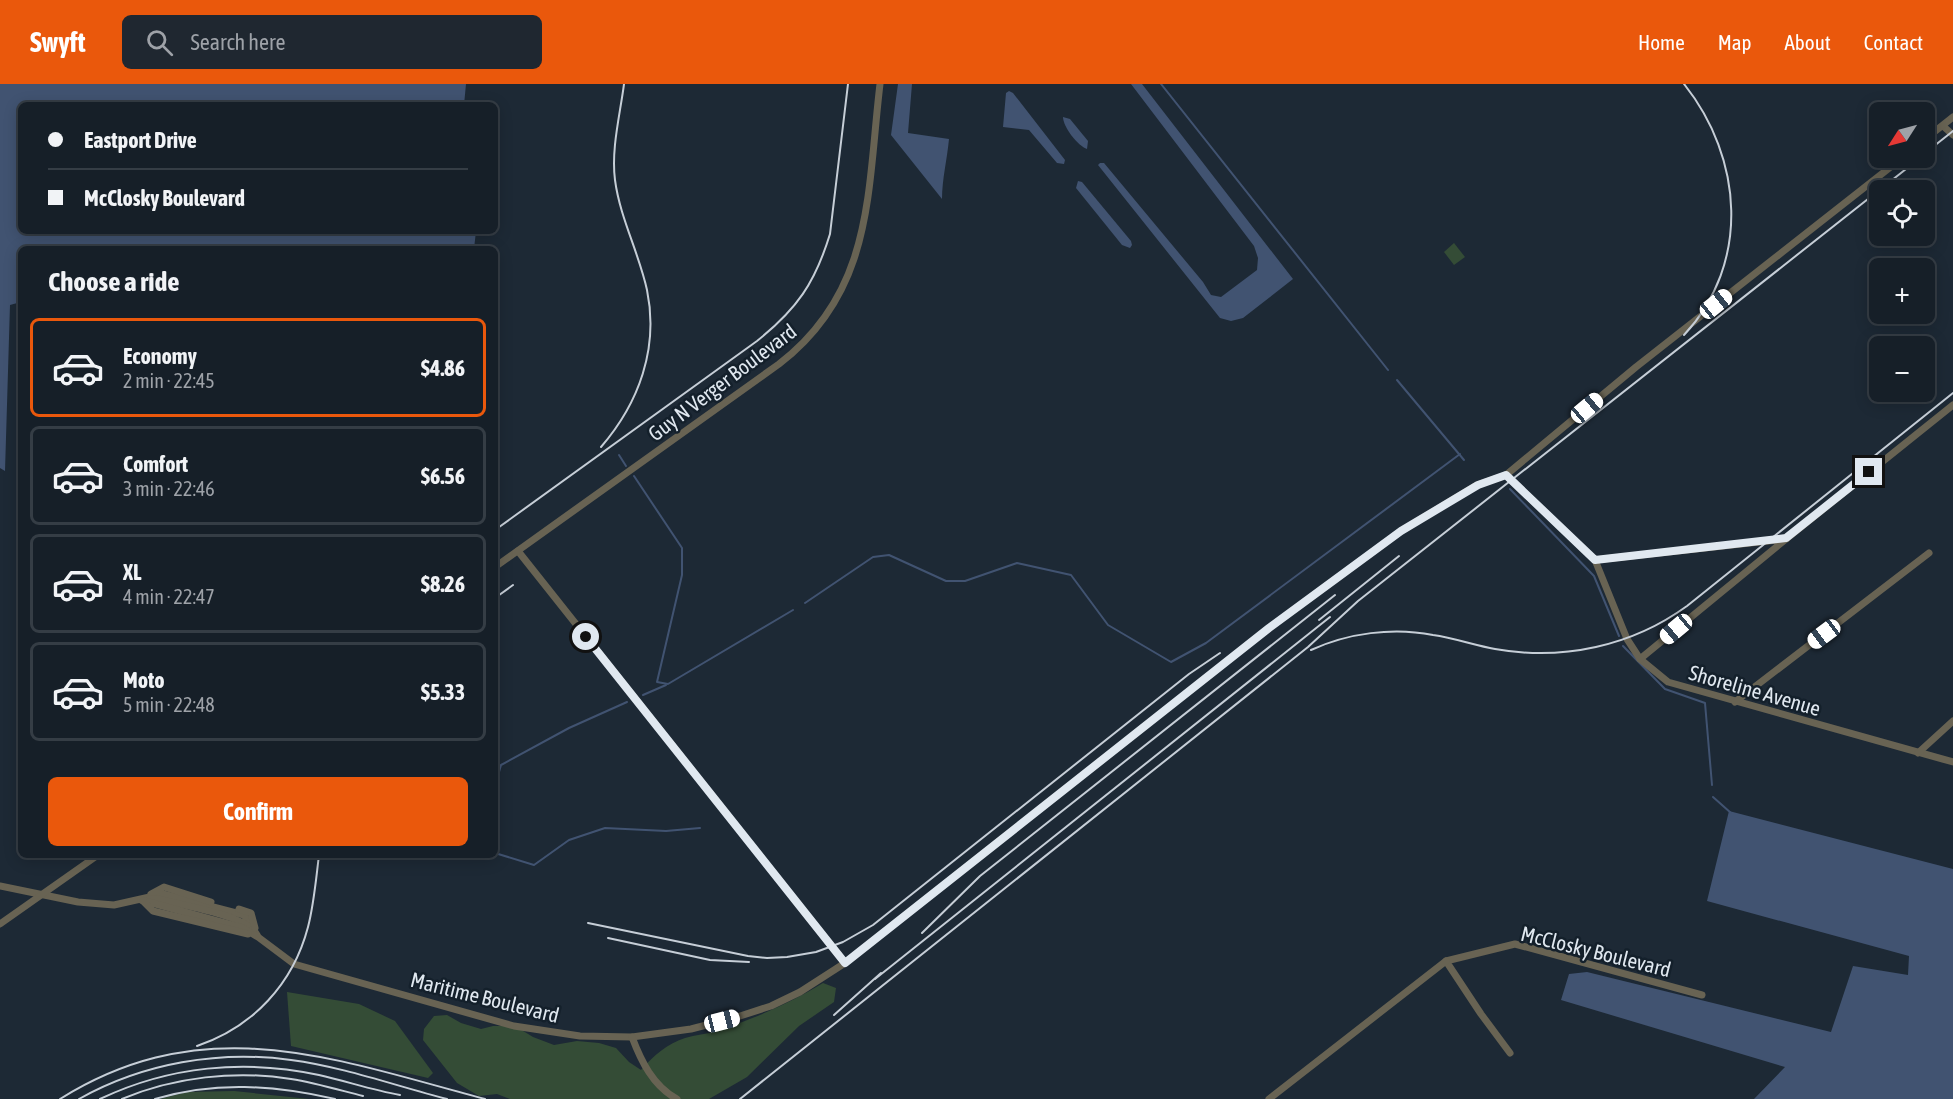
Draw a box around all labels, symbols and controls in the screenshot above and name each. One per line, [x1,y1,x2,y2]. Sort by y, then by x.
search box [122,15,542,69]
text: Swyft [30,26,86,58]
icon: search [143,26,176,59]
text: Search here [191,29,285,55]
text: Home [1638,30,1685,54]
text: Map [1718,30,1752,54]
text: About [1785,30,1831,54]
text: Contact [1864,30,1923,54]
north arrow [1869,102,1935,168]
map controls [1869,102,1935,402]
text: Eastport Drive [84,127,197,153]
button: locate [1869,180,1935,246]
text: McClosky Boulevard [84,185,245,211]
button: + [1869,258,1935,324]
text: Choose a ride [48,266,180,297]
car [1696,286,1736,322]
street label: Guy N Verger Boulevard [643,319,801,445]
button: − [1869,336,1935,402]
icon: car [51,341,105,395]
text: Economy [123,343,197,369]
text: $4.86 [421,355,465,381]
text: 2 min · 22:45 [123,369,215,392]
car [1567,390,1607,426]
icon: car [51,449,105,503]
text: Comfort [123,451,188,477]
route end [1855,458,1882,485]
text: $6.56 [421,463,465,489]
text: 3 min · 22:46 [123,477,215,500]
icon: car [51,557,105,611]
text: XL [123,559,141,585]
text: $8.26 [421,571,465,597]
text: 4 min · 22:47 [123,585,215,608]
car [1656,611,1696,647]
car [1804,616,1844,652]
route start [572,623,599,650]
street label: Shoreline Avenue [1686,660,1824,720]
icon: car [51,665,105,719]
text: Moto [123,667,165,693]
text: $5.33 [421,679,465,705]
text: 5 min · 22:48 [123,693,215,716]
button: Confirm [48,777,468,846]
street label: McClosky Boulevard [1519,921,1673,981]
street label: Maritime Boulevard [408,967,562,1027]
car [702,1008,742,1034]

